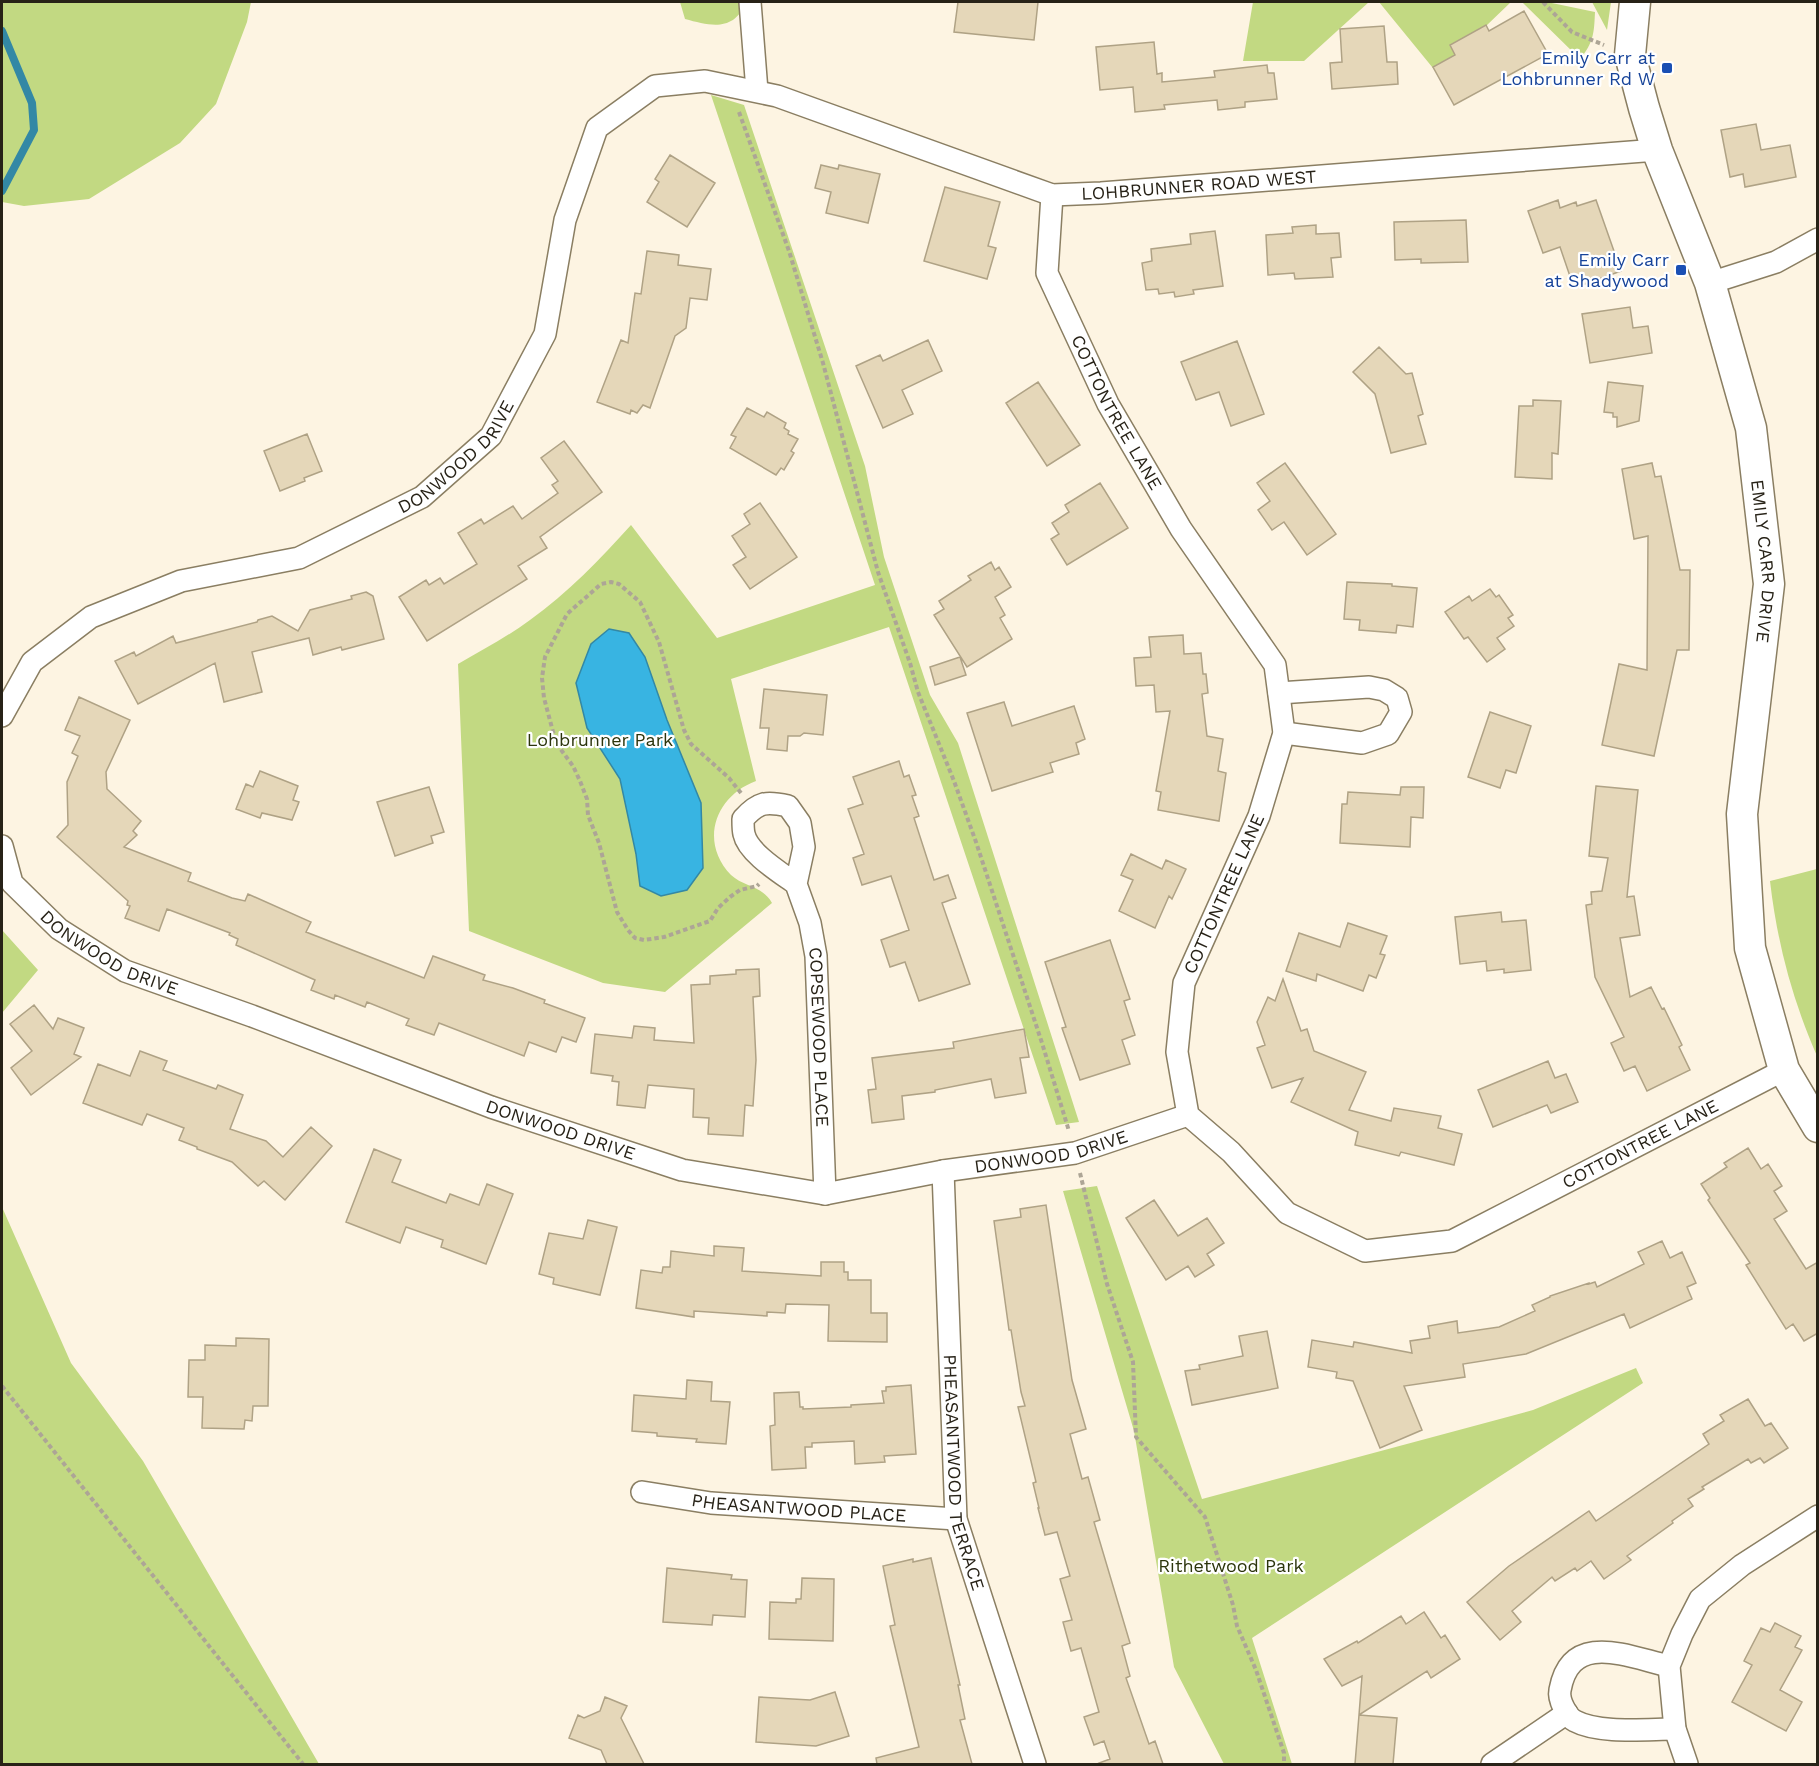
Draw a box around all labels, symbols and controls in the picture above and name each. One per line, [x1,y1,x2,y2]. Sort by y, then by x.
place label: Emily Carr at Lohbrunner Rd W [1501,47,1655,89]
marker: Emily Carr at Lohbrunner Rd W [1660,61,1674,75]
street label: LOHBRUNNER ROAD WEST [1081,165,1317,204]
place label: Emily Carr at Shadywood [1544,249,1669,291]
marker: Emily Carr at Shadywood [1674,263,1688,277]
street label: COTTONTREE LANE [1067,331,1167,493]
street label: DONWOOD DRIVE [394,397,518,517]
street label: EMILY CARR DRIVE [1747,478,1780,644]
park label: Lohbrunner Park [527,729,673,750]
street label: COTTONTREE LANE [1179,811,1268,977]
street label: DONWOOD DRIVE [36,906,181,999]
street label: COPSEWOOD PLACE [805,945,833,1127]
street label: DONWOOD DRIVE [483,1095,638,1164]
street label: COTTONTREE LANE [1558,1095,1722,1193]
street label: DONWOOD DRIVE [973,1125,1130,1177]
street label: PHEASANTWOOD TERRACE [940,1354,989,1593]
street label: PHEASANTWOOD PLACE [690,1489,907,1526]
park label: Rithetwood Park [1158,1555,1304,1576]

